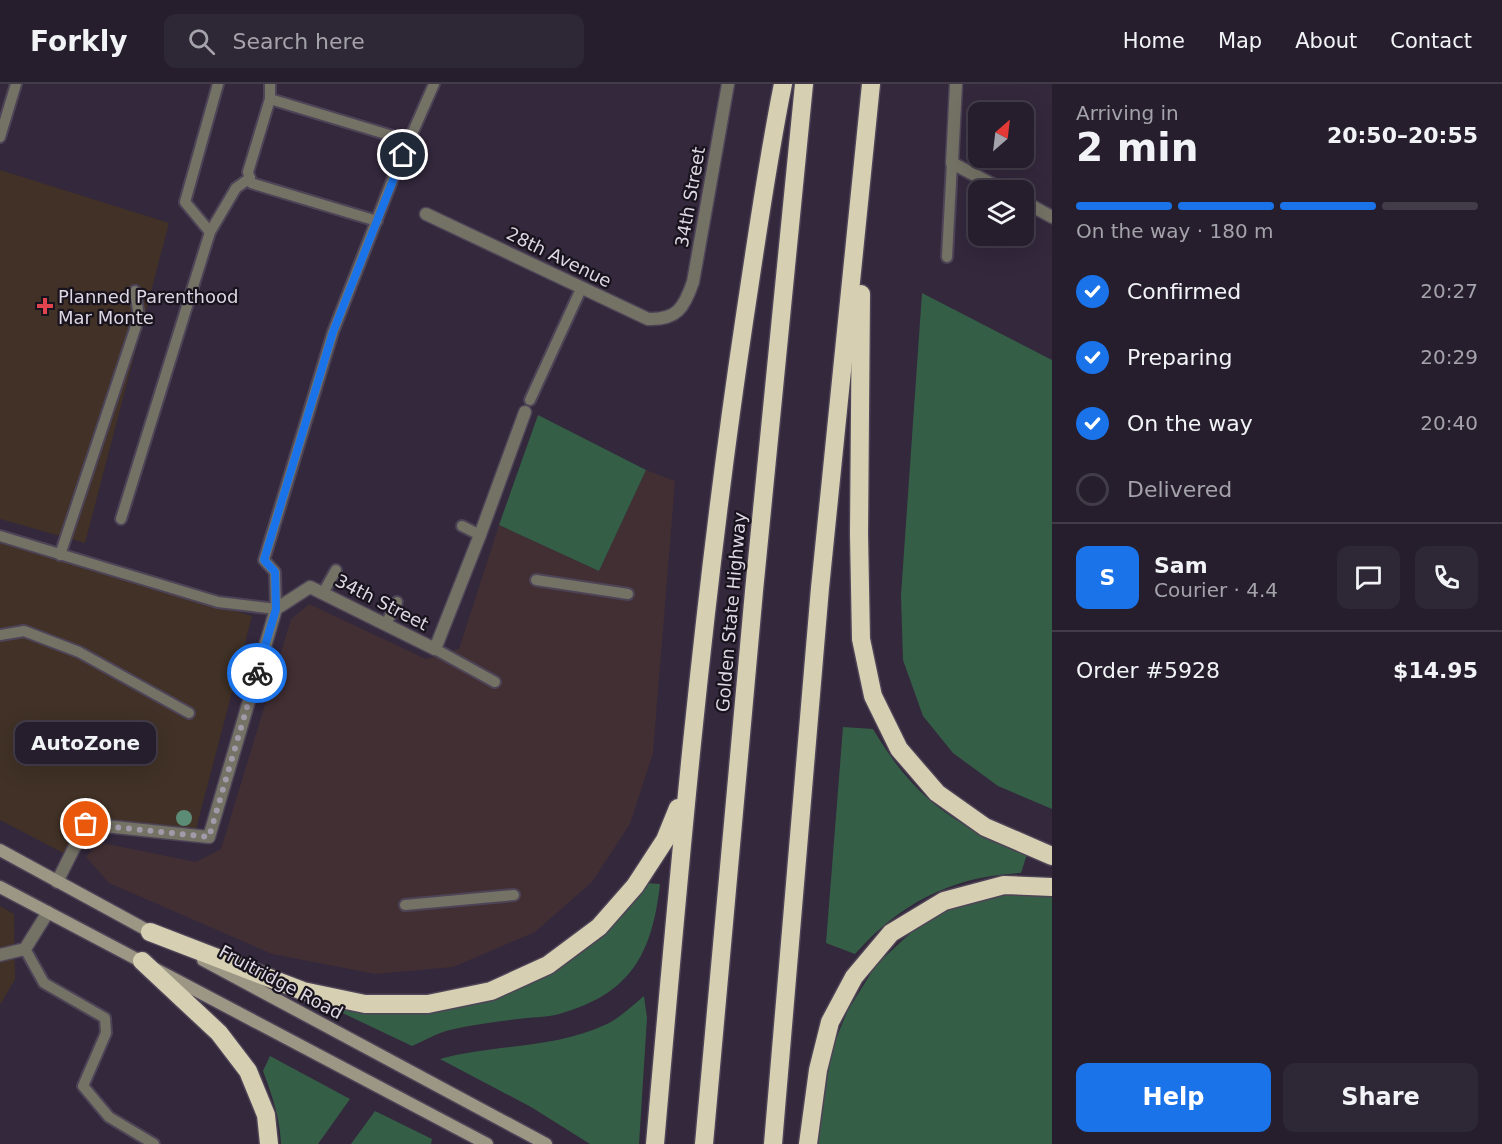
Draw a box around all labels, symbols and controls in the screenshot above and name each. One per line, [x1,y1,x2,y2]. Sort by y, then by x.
search box [164,14,584,68]
text: Forkly [30,25,128,58]
icon: search [185,25,218,58]
text: Search here [233,29,365,54]
text: Home [1123,29,1185,53]
text: Map [1218,29,1262,53]
text: About [1295,29,1357,53]
text: Contact [1390,29,1472,53]
text: Arriving in [1076,101,1179,125]
north arrow [968,102,1034,168]
map controls [968,102,1034,246]
text: 20:50–20:55 [1327,123,1478,148]
text: 2 min [1076,125,1198,170]
pin [377,129,428,180]
icon: home [386,138,419,171]
street label: 34th Street [671,145,709,249]
button: layers [968,180,1034,246]
text: On the way · 180 m [1076,219,1274,243]
street label: 28th Avenue [503,223,615,291]
icon: check [1076,275,1109,308]
text: Confirmed [1127,279,1241,304]
text: 20:27 [1420,279,1478,303]
place label: Planned Parenthood Mar Monte [58,286,238,328]
marker: Planned Parenthood Mar Monte [36,297,54,315]
icon: check [1076,341,1109,374]
text: Preparing [1127,345,1233,370]
text: 20:29 [1420,345,1478,369]
icon: check [1076,407,1109,440]
text: On the way [1127,411,1253,436]
text: 20:40 [1420,411,1478,435]
text: Delivered [1127,477,1232,502]
street label: Golden State Highway [712,511,750,713]
button: chat [1337,546,1400,609]
button: phone [1415,546,1478,609]
text: Sam [1154,553,1208,578]
text: S [1100,565,1115,590]
street label: 34th Street [332,570,432,634]
text: Courier · 4.4 [1154,578,1278,602]
courier [227,643,287,703]
icon: bike [241,657,274,690]
text: Order #5928 [1076,658,1220,683]
text: $14.95 [1393,658,1478,683]
callout: AutoZone [16,722,156,764]
text: AutoZone [31,731,140,755]
pin [60,798,111,849]
icon: bag [69,807,102,840]
street label: Fruitridge Road [216,941,346,1023]
button: Help [1076,1063,1271,1132]
button: Share [1283,1063,1478,1132]

